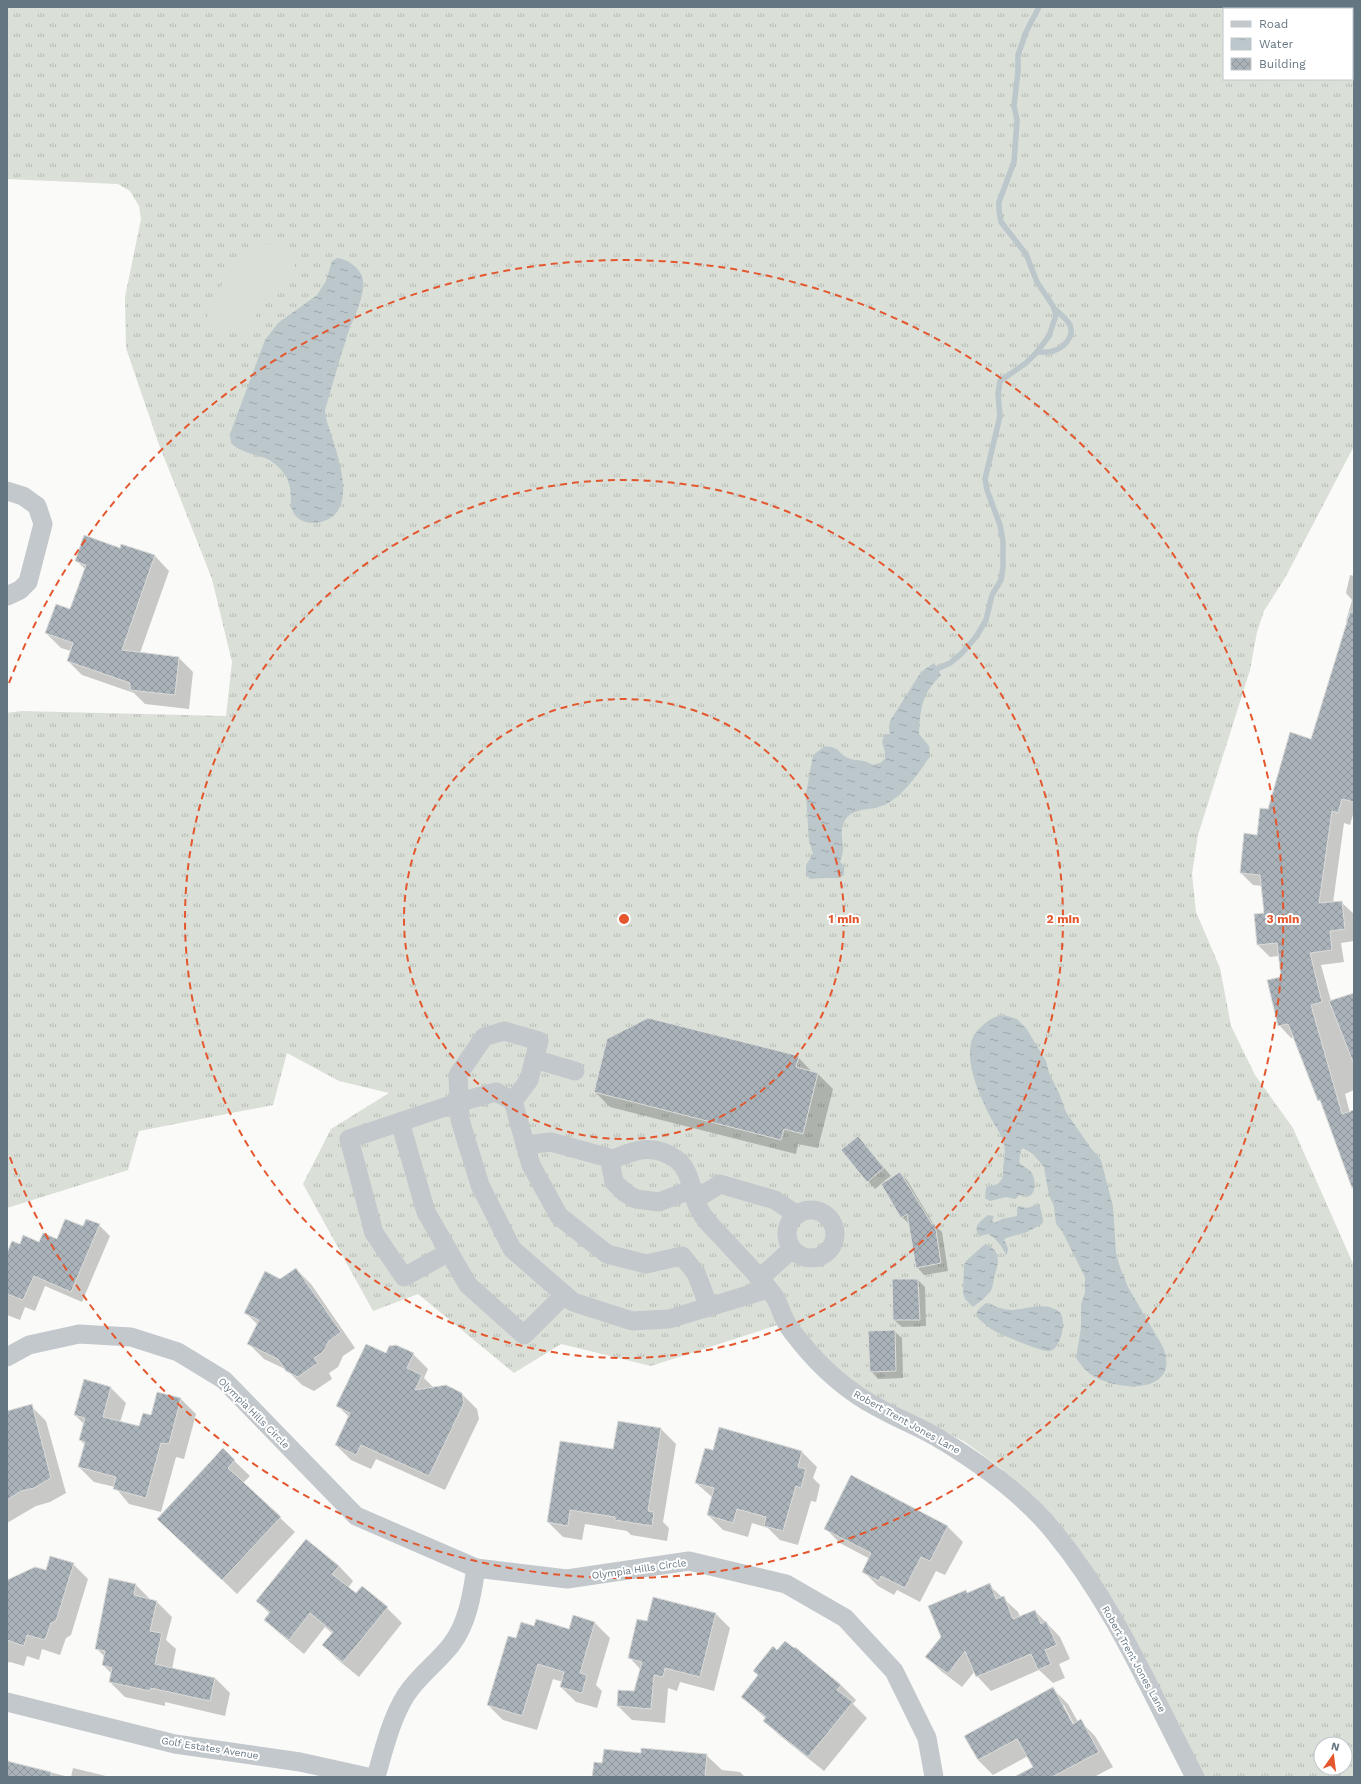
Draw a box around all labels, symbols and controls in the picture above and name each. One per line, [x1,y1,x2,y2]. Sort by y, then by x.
legend [1223,8,1353,80]
text: Road [1259,17,1288,31]
text: Water [1259,37,1294,51]
text: Building [1259,57,1306,71]
centre of rings [617,912,631,926]
text: 1 min [829,912,859,926]
text: 2 min [1047,912,1079,926]
text: 3 min [1267,912,1299,926]
street label: Olympia Hills Circle [216,1375,292,1451]
street label: Robert Trent Jones Lane [852,1388,962,1456]
street label: Olympia Hills Circle [591,1557,687,1581]
street label: Robert Trent Jones Lane [1100,1604,1168,1714]
street label: Golf Estates Avenue [161,1735,260,1761]
north arrow [1313,1736,1353,1776]
text: N [1330,1739,1341,1754]

